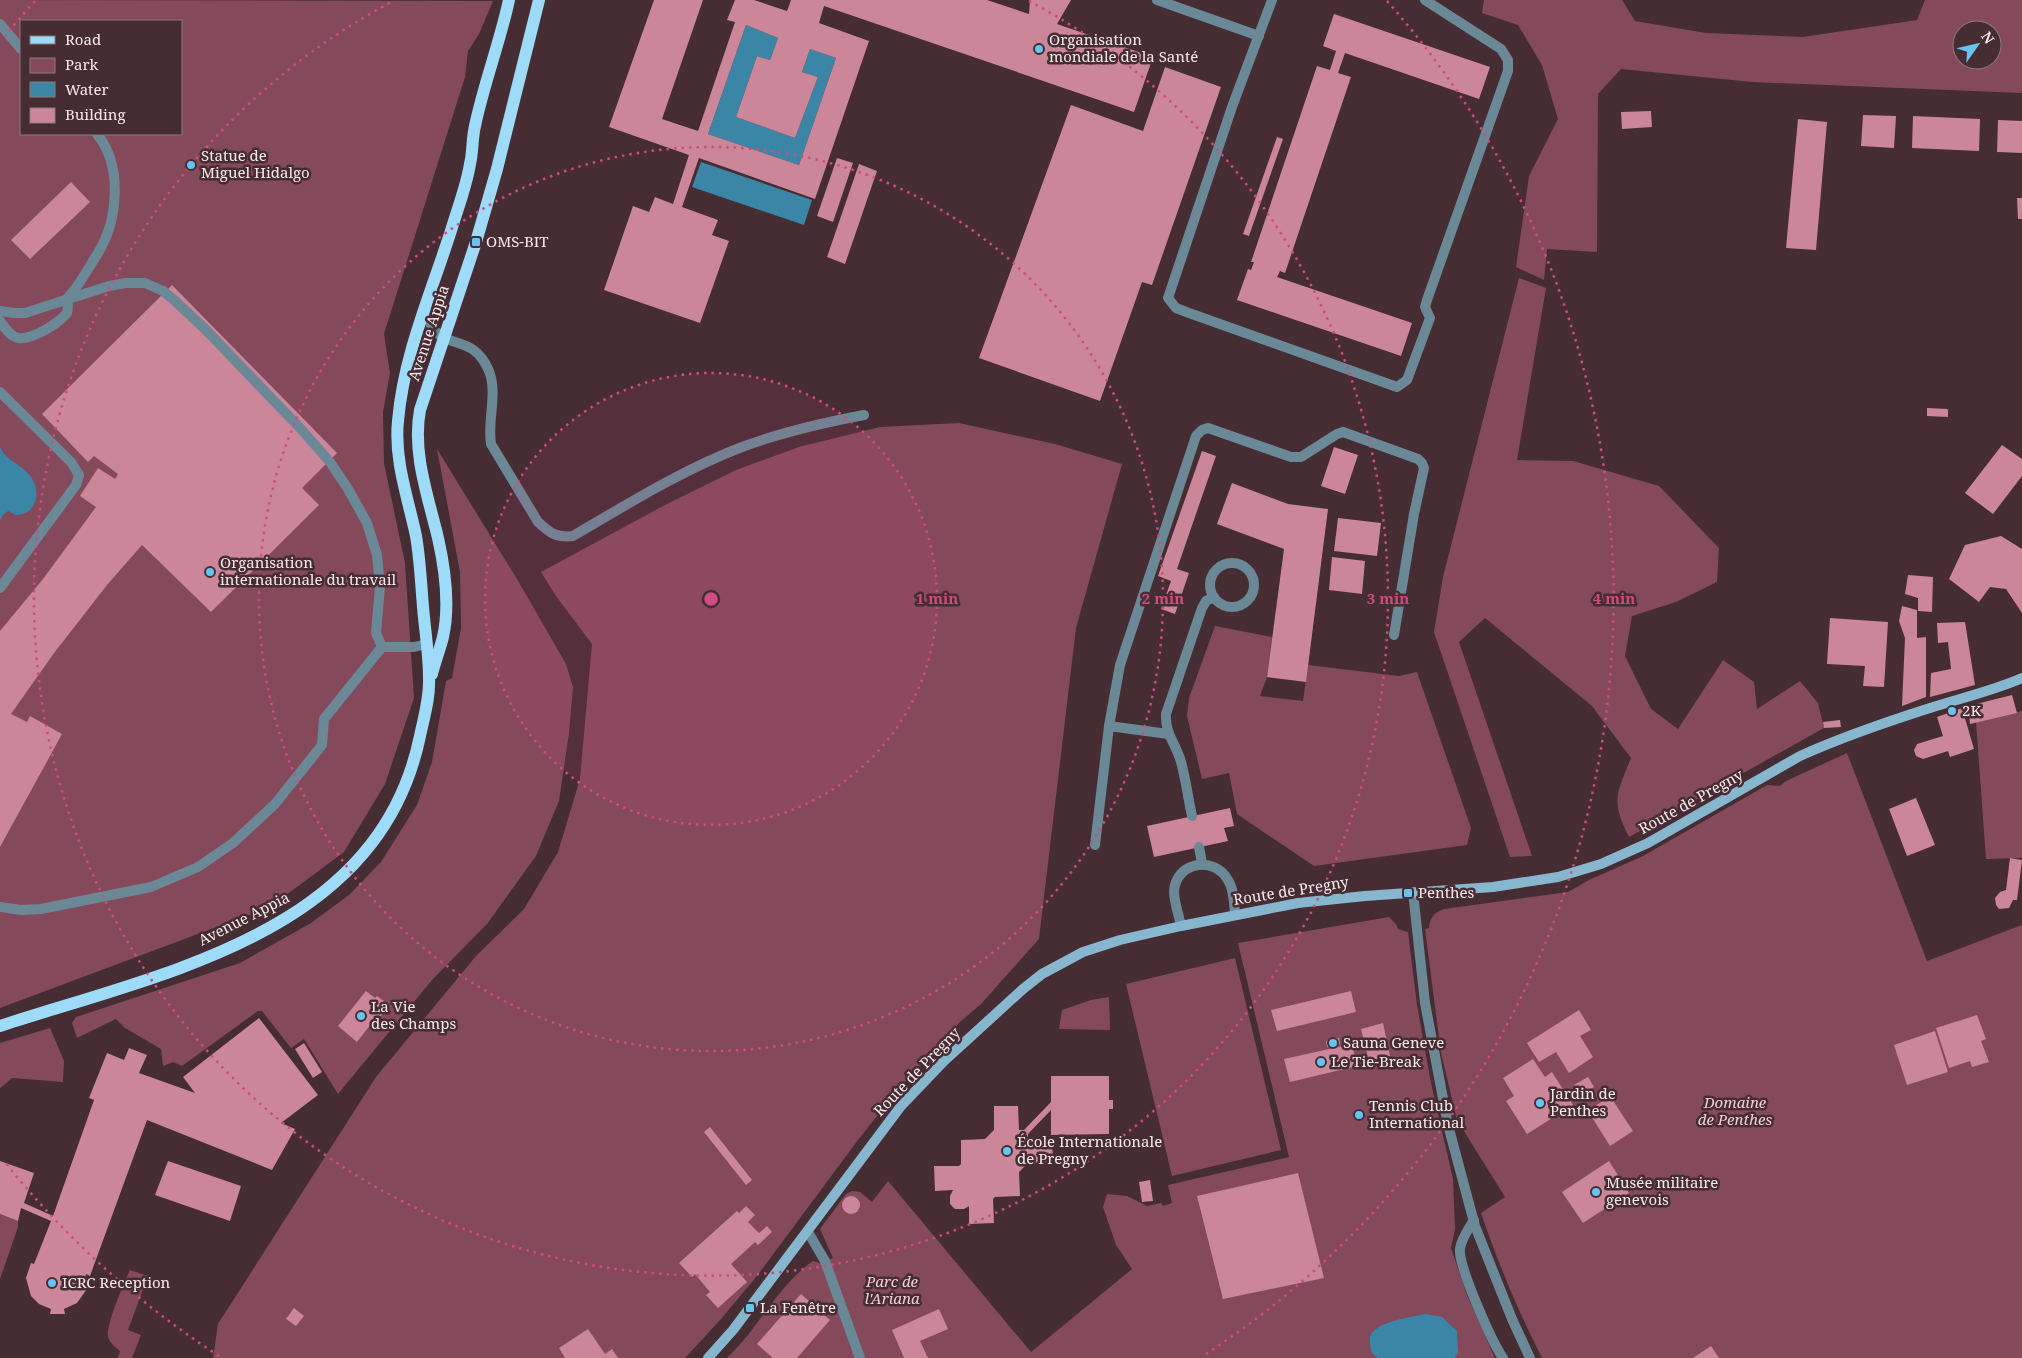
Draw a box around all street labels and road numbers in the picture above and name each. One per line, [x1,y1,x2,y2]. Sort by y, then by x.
street label: Avenue Appia [403,282,453,383]
street label: Route de Pregny [1635,764,1747,838]
street label: Route de Pregny [1232,871,1350,909]
street label: Avenue Appia [195,887,293,950]
street label: Route de Pregny [869,1022,964,1120]

